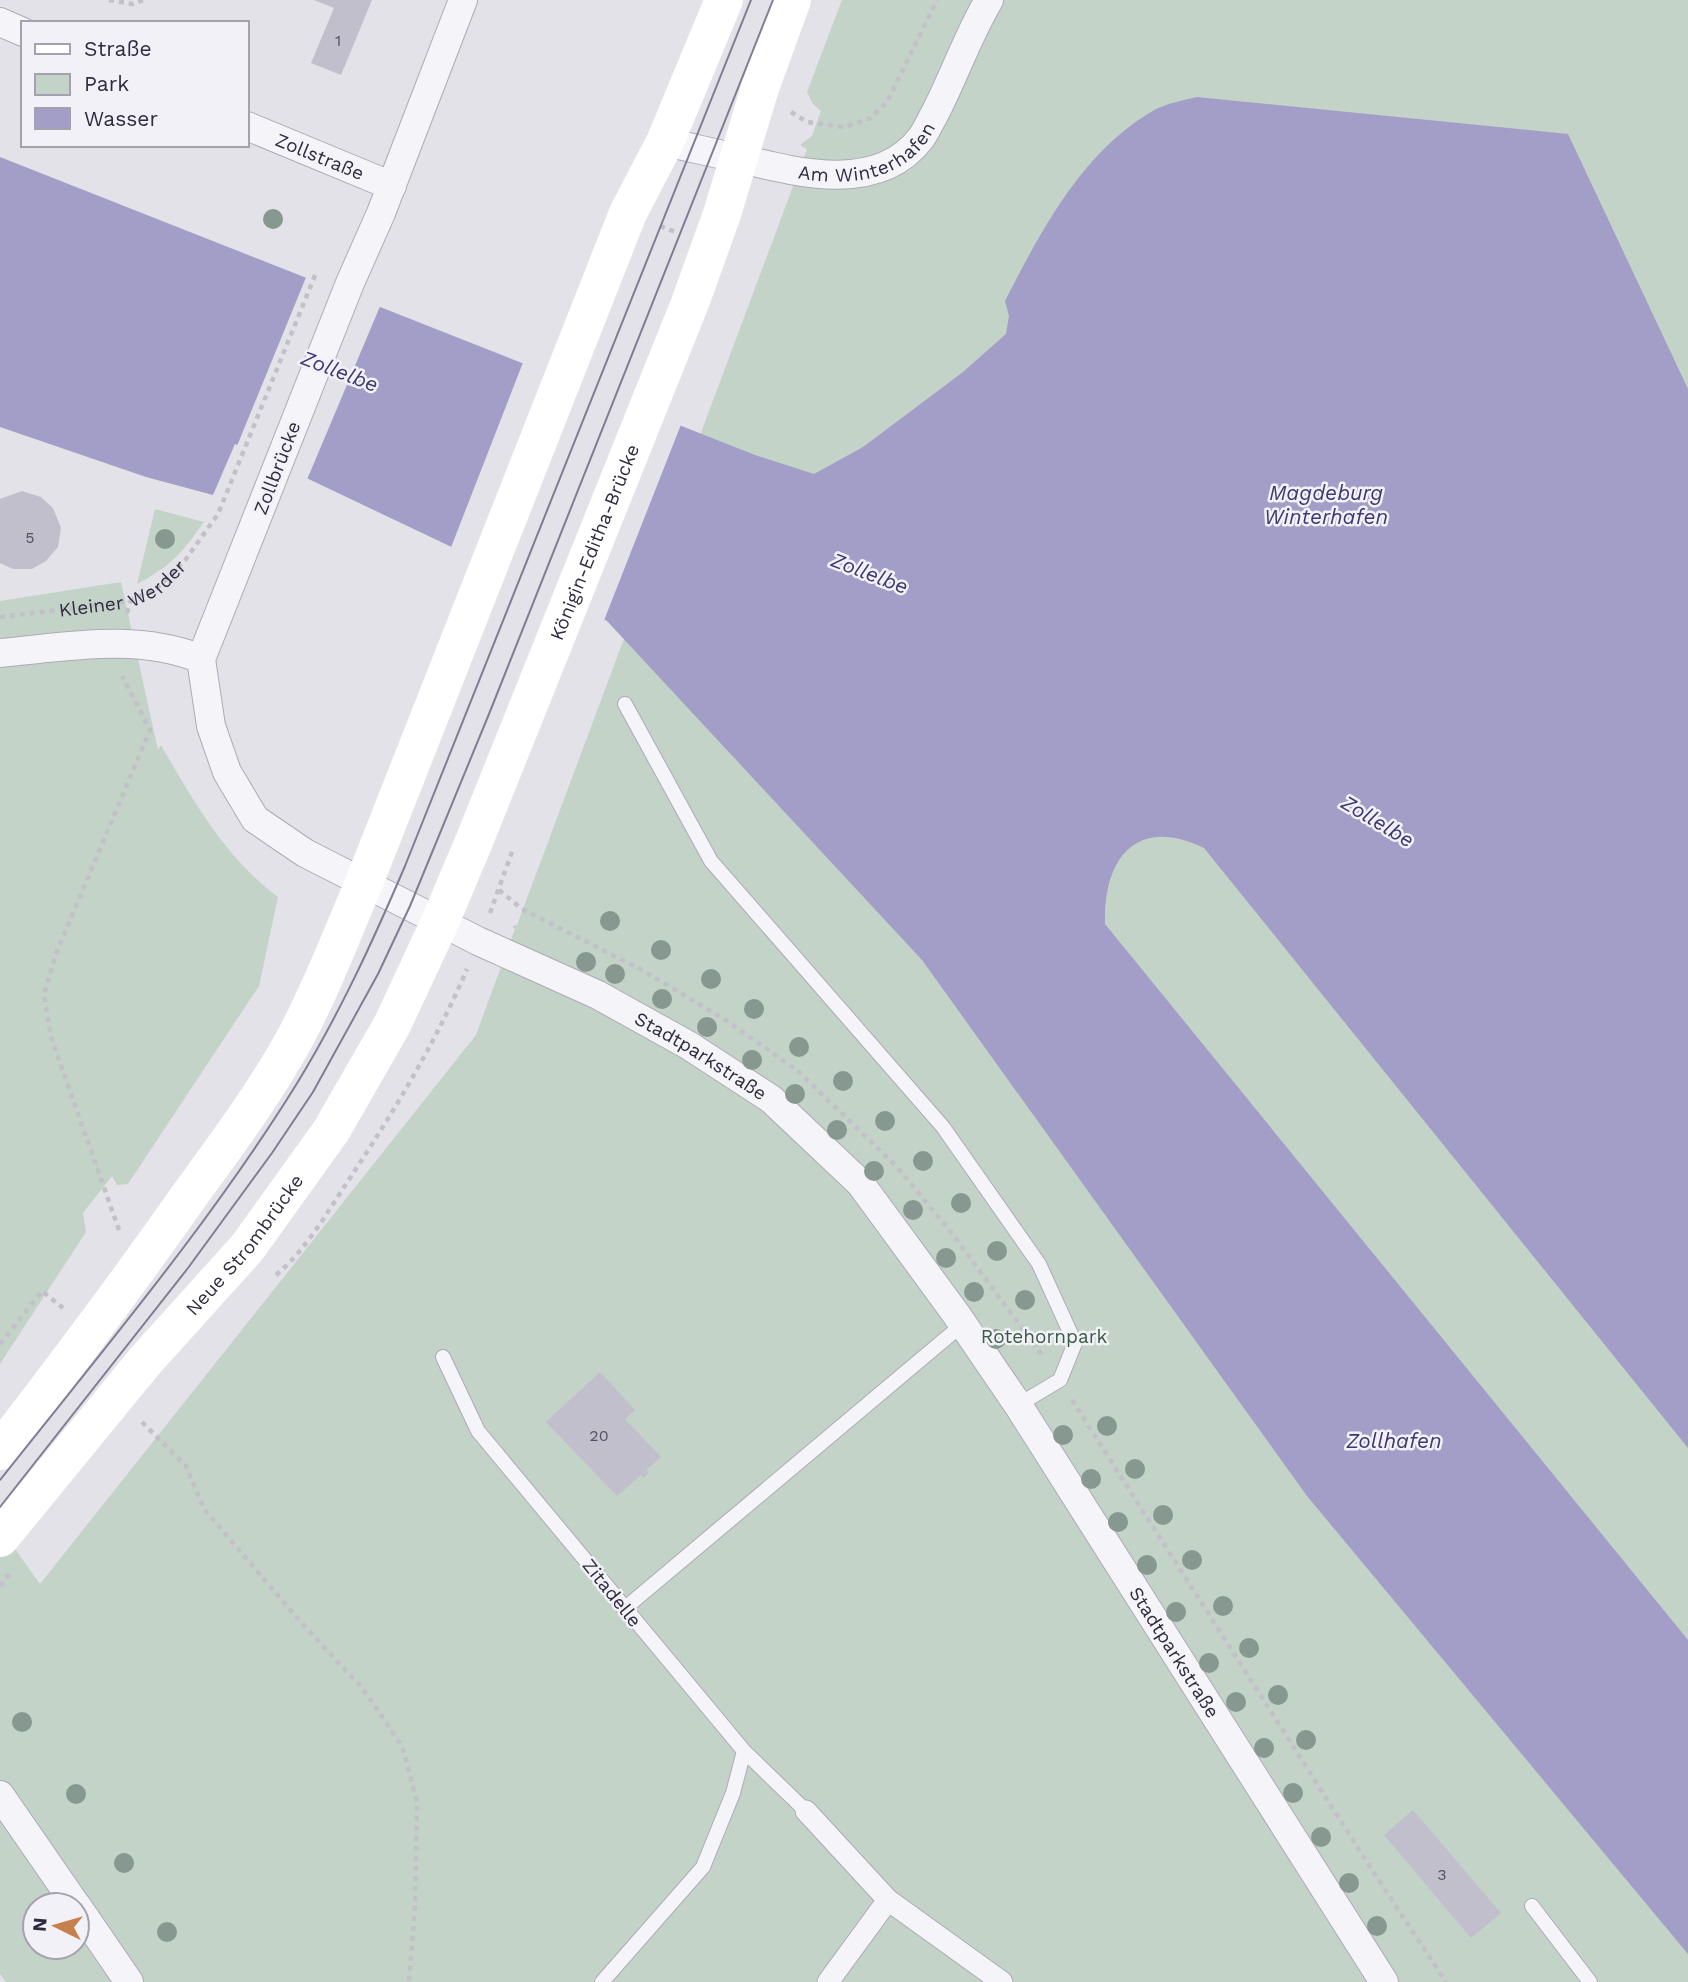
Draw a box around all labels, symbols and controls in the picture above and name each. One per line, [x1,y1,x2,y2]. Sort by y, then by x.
legend [21,21,248,147]
house number: 1 [335,31,341,50]
text: Straße [84,36,152,61]
text: Park [84,71,129,96]
text: Wasser [84,106,158,131]
street label: Am Winterhafen [797,118,940,186]
street label: Zollstraße [272,128,368,185]
water label: Zollelbe [297,345,382,397]
street label: Zollbrücke [249,418,305,518]
street label: Königin-Editha-Brücke [544,441,644,643]
water label: Magdeburg Winterhafen [1264,480,1388,529]
house number: 5 [25,528,35,547]
water label: Zollelbe [827,547,912,599]
street label: Kleiner Werder [58,555,190,621]
water label: Zollelbe [1336,789,1419,852]
street label: Stadtparkstraße [631,1006,771,1105]
street label: Neue Strombrücke [181,1170,308,1320]
park label: Rotehornpark [981,1325,1107,1348]
house number: 20 [589,1426,609,1445]
water label: Zollhafen [1345,1428,1442,1453]
street label: Zitadelle [578,1554,646,1632]
street label: Stadtparkstraße [1125,1582,1225,1722]
house number: 3 [1437,1865,1447,1884]
north arrow [21,1891,91,1961]
text: N [27,1917,52,1933]

